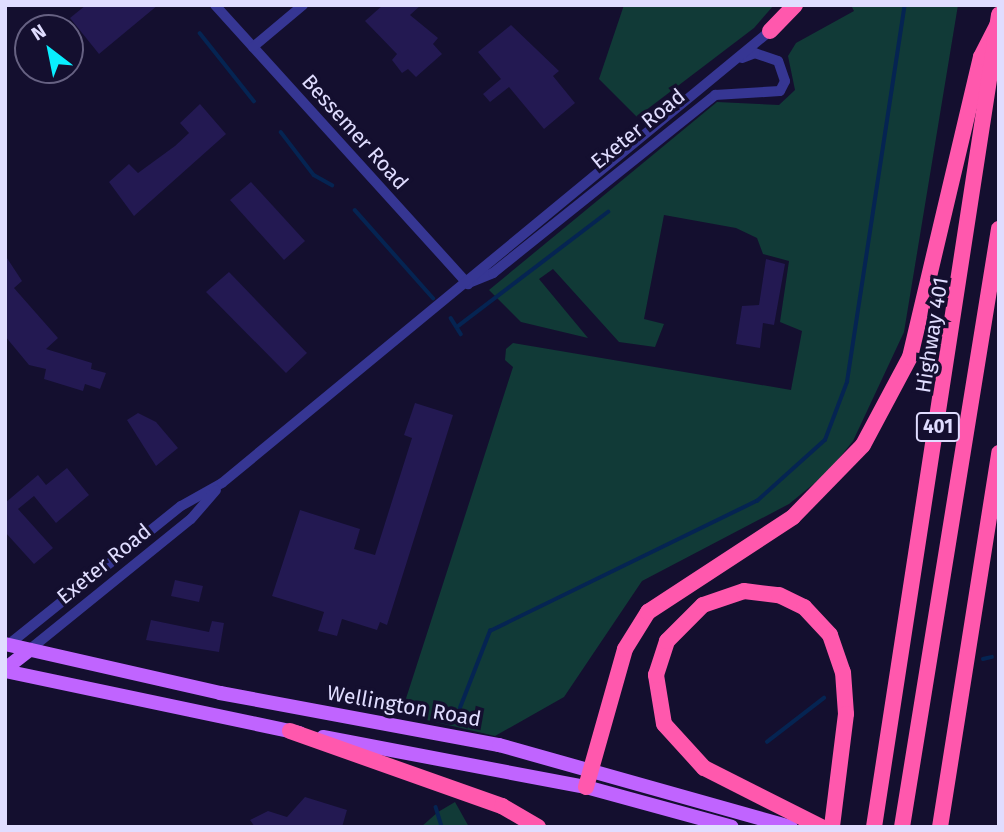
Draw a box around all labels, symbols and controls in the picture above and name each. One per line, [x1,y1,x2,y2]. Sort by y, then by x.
north arrow [14,14,84,84]
text: N [27,19,50,46]
street label: Bessemer Road [297,69,413,195]
street label: Exeter Road [586,83,690,175]
street label: Highway 401 [910,275,954,395]
road number: 401 [915,412,961,442]
street label: Exeter Road [52,518,156,610]
street label: Wellington Road [325,680,483,732]

